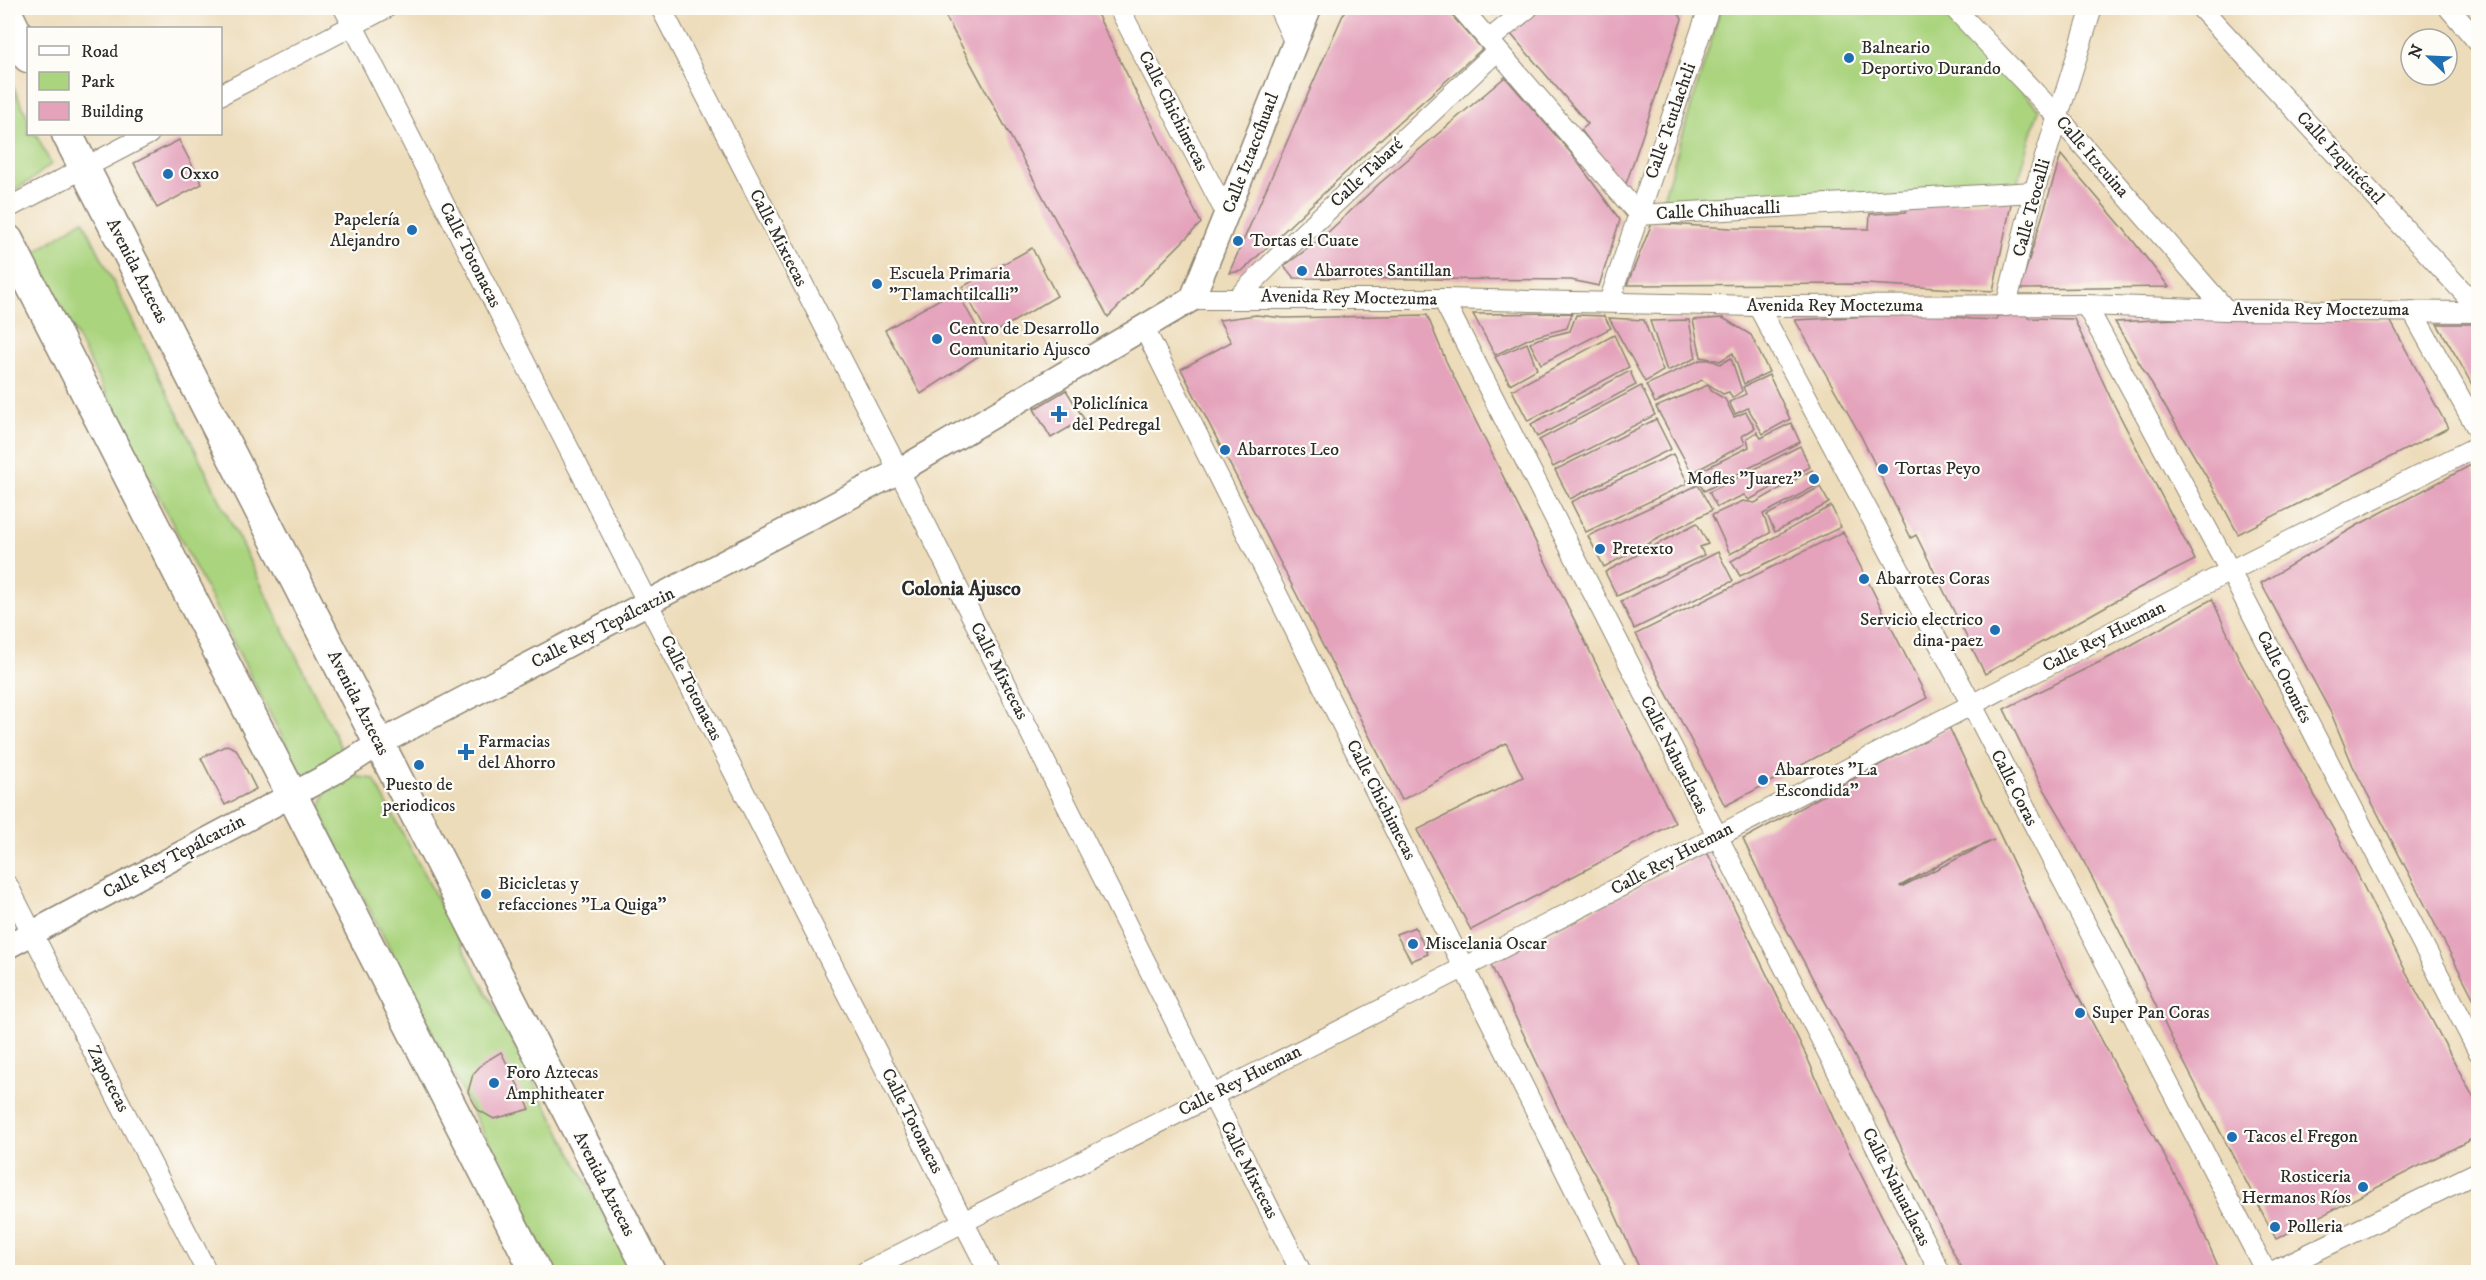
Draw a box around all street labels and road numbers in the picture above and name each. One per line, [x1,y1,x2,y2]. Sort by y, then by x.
street label: Calle Chichimecas [1133,47,1213,175]
street label: Calle Teutlachtli [1641,60,1701,182]
street label: Calle Iztaccíhuatl [1218,89,1284,216]
street label: Calle Izquitécatl [2291,107,2389,209]
street label: Calle Itzcuina [2051,112,2133,202]
street label: Calle Tabaré [1326,133,1408,212]
street label: Calle Teocalli [2008,157,2056,259]
street label: Calle Mixtecas [744,186,812,290]
street label: Calle Chihuacalli [1655,197,1781,225]
street label: Calle Totonacas [434,199,506,311]
street label: Avenida Aztecas [101,215,173,327]
street label: Avenida Rey Moctezuma [1261,285,1438,311]
street label: Avenida Rey Moctezuma [1747,295,1923,317]
street label: Avenida Rey Moctezuma [2233,299,2409,321]
street label: Calle Rey Tepálcatzin [528,582,679,674]
street label: Calle Rey Hueman [2039,596,2170,677]
street label: Calle Mixtecas [965,619,1033,723]
street label: Calle Otomíes [2251,627,2317,727]
street label: Calle Totonacas [655,632,727,744]
street label: Avenida Aztecas [322,647,394,759]
street label: Calle Nahuatlacas [1635,692,1713,818]
street label: Calle Chichimecas [1341,736,1421,864]
street label: Calle Coras [1985,746,2043,830]
street label: Calle Rey Tepálcatzin [99,810,249,904]
street label: Calle Rey Hueman [1607,817,1737,900]
street label: Calle Rey Hueman [1175,1040,1306,1121]
street label: Zapotecas [82,1042,134,1116]
street label: Calle Totonacas [876,1065,948,1177]
street label: Calle Mixtecas [1215,1118,1283,1222]
street label: Calle Nahuatlacas [1857,1124,1935,1250]
street label: Avenida Aztecas [568,1128,640,1240]

